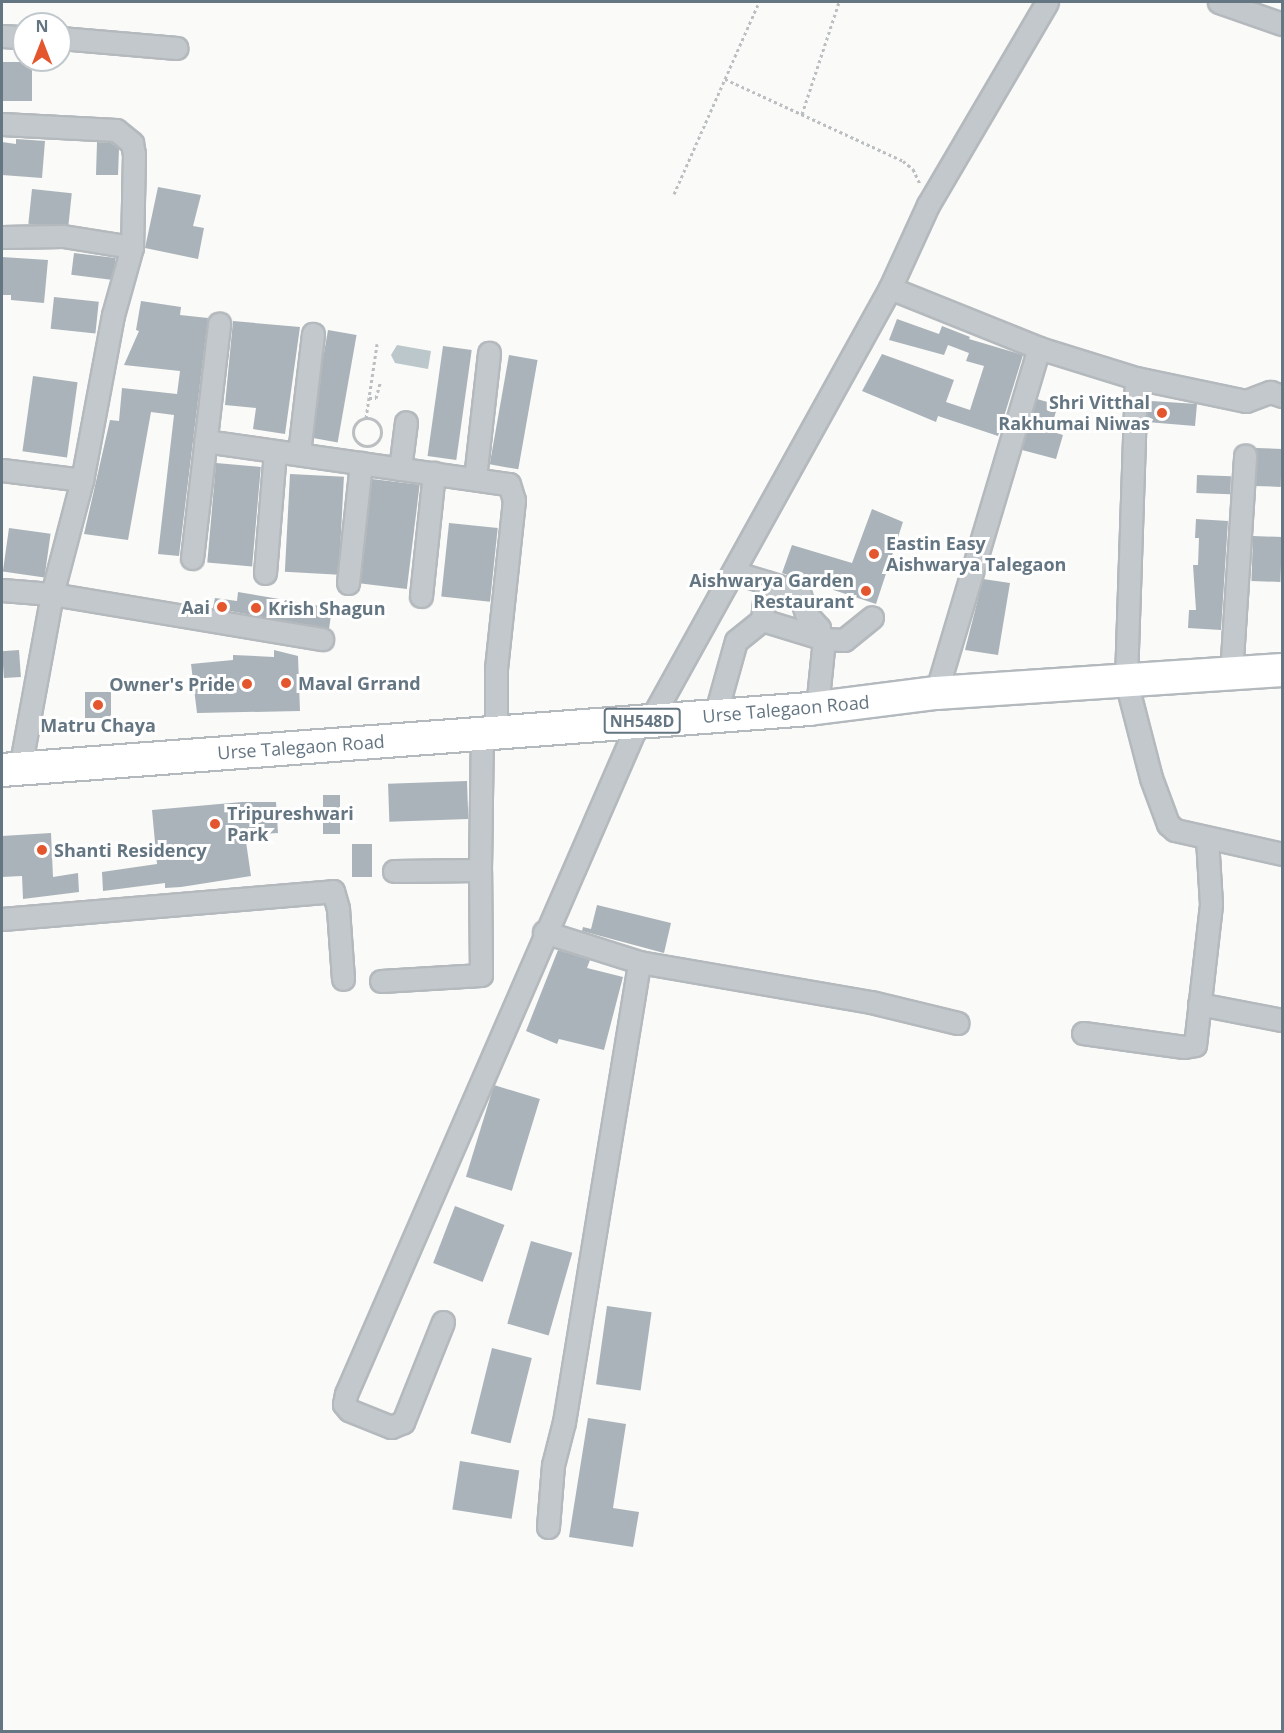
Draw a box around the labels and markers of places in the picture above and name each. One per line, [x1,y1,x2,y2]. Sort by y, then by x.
place label: Shri Vitthal Rakhumai Niwas [998,392,1150,434]
marker: Shri Vitthal Rakhumai Niwas [1155,406,1169,420]
place label: Eastin Easy Aishwarya Talegaon [886,533,1066,576]
marker: Eastin Easy Aishwarya Talegaon [867,547,881,561]
place label: Aishwarya Garden Restaurant [689,570,854,612]
marker: Aishwarya Garden Restaurant [859,584,873,598]
place label: Aai [181,596,210,618]
place label: Krish Shagun [268,597,386,619]
marker: Aai [215,600,229,614]
marker: Krish Shagun [249,601,263,615]
place label: Maval Grrand [298,672,421,694]
place label: Owner's Pride [109,673,235,695]
marker: Maval Grrand [279,676,293,690]
marker: Owner's Pride [240,677,254,691]
marker: Matru Chaya [91,698,105,712]
place label: Matru Chaya [40,714,156,736]
place label: Tripureshwari Park [227,803,354,846]
marker: Tripureshwari Park [208,817,222,831]
place label: Shanti Residency [54,839,207,861]
marker: Shanti Residency [35,843,49,857]

